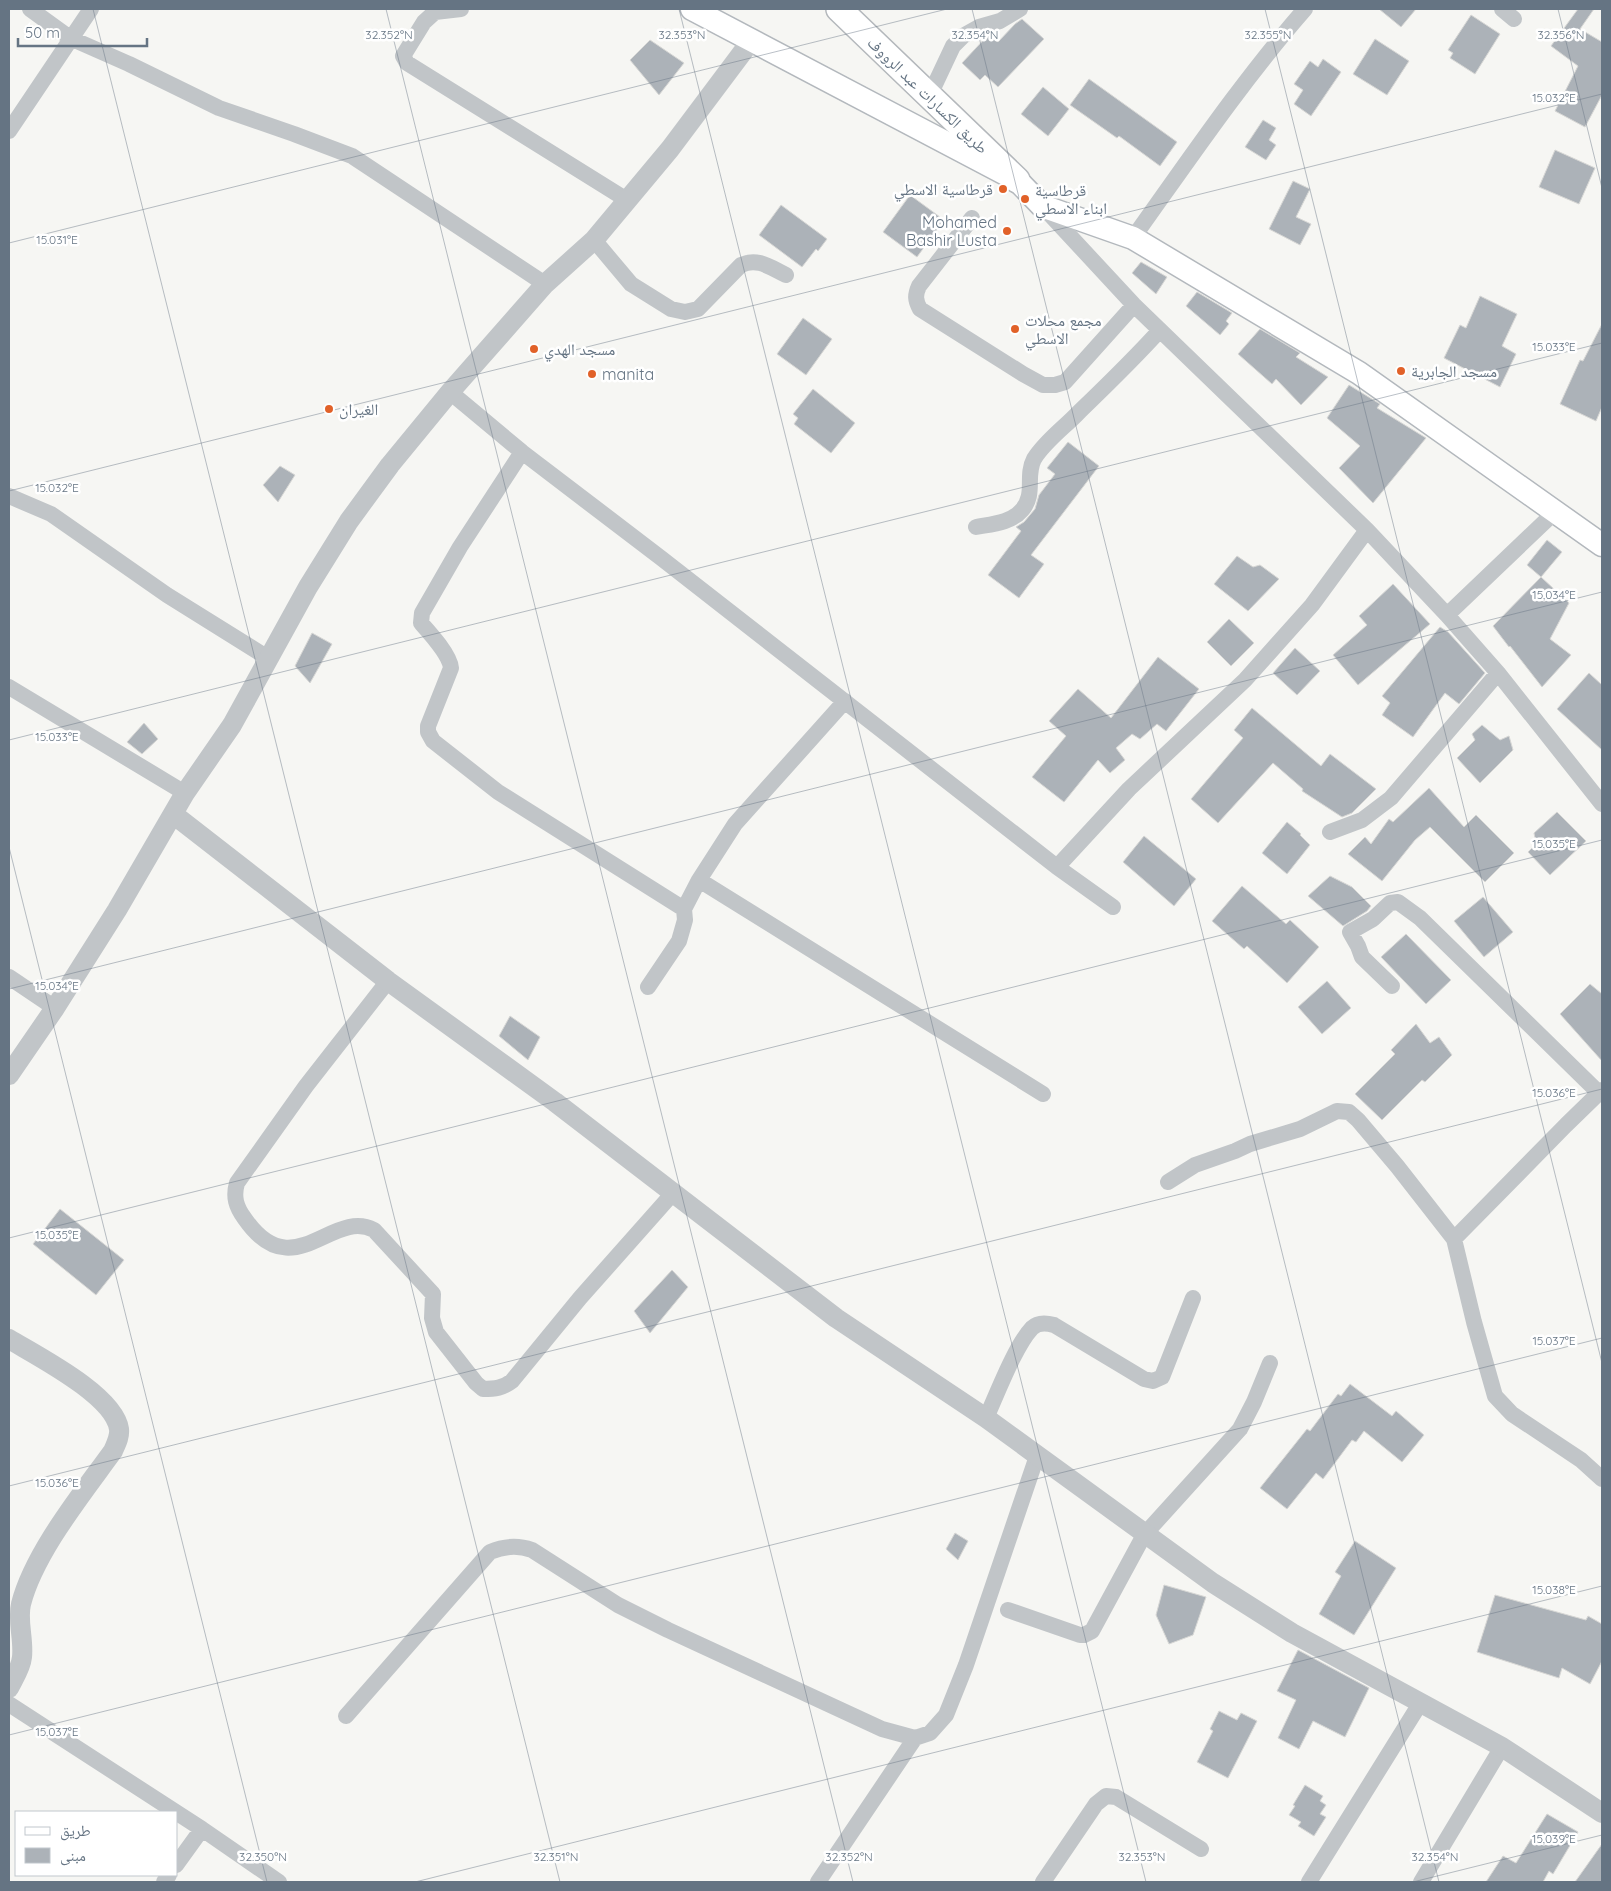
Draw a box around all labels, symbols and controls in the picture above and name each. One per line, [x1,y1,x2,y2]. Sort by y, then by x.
scale bar [18,15,146,47]
text: 50 m [25,23,60,42]
text: 32.352°N [365,27,413,42]
text: 32.353°N [659,27,705,42]
text: 32.354°N [952,27,998,42]
text: 32.355°N [1244,27,1292,42]
text: 32.356°N [1537,27,1585,42]
street label: طريق الكسارات عبد الرووف [863,32,992,158]
text: 15.032°E [1532,90,1576,105]
place label: قرطاسية الاسطي [894,179,993,202]
place label: قرطاسية ابناء الاسطي [1035,180,1107,221]
marker: قرطاسية الاسطي [997,183,1009,195]
marker: قرطاسية ابناء الاسطي [1019,193,1031,205]
place label: Mohamed Bashir Lusta [906,212,997,250]
marker: Mohamed Bashir Lusta [1001,225,1013,237]
text: 15.031°E [36,232,78,247]
place label: مجمع محلات الاسطي [1025,310,1102,351]
marker: مجمع محلات الاسطي [1009,323,1021,335]
place label: مسجد الهدي [544,339,615,362]
text: 15.033°E [1532,339,1576,354]
marker: مسجد الهدي [528,343,540,355]
place label: مسجد الجابرية [1411,361,1497,381]
place label: manita [602,364,654,384]
marker: مسجد الجابرية [1395,365,1407,377]
marker: manita [586,368,598,380]
place label: الغيران [339,399,378,420]
marker: الغيران [323,403,335,415]
text: 15.032°E [35,480,79,495]
text: 15.034°E [1532,587,1576,602]
text: 15.033°E [35,729,79,744]
text: 15.035°E [1532,836,1576,851]
text: 15.034°E [35,978,79,993]
text: 15.036°E [1532,1085,1576,1100]
text: 15.035°E [35,1227,79,1242]
text: 15.037°E [1532,1333,1576,1348]
text: 15.036°E [35,1475,79,1490]
text: 15.038°E [1532,1582,1576,1597]
text: 15.037°E [35,1724,79,1739]
legend [15,1811,178,1876]
text: طريق [60,1821,91,1841]
text: 15.039°E [1532,1831,1576,1846]
text: مبنى [60,1846,86,1866]
text: 32.350°N [239,1849,287,1864]
text: 32.351°N [533,1849,579,1864]
text: 32.352°N [825,1849,873,1864]
text: 32.353°N [1119,1849,1165,1864]
text: 32.354°N [1412,1849,1458,1864]

